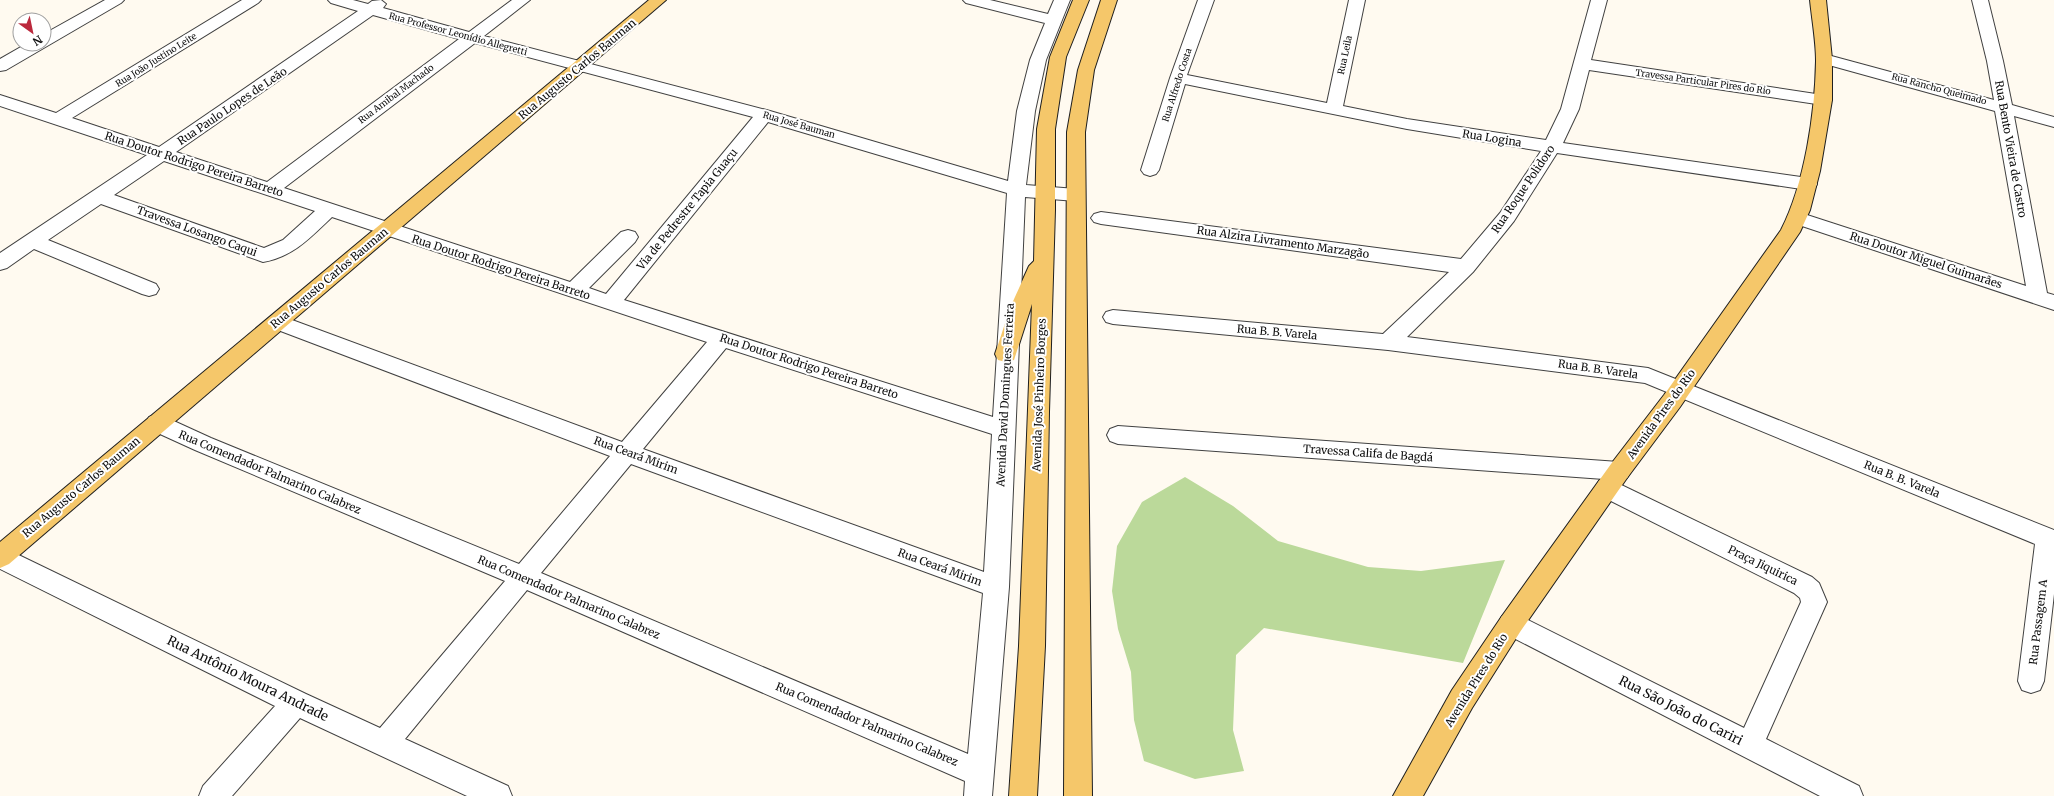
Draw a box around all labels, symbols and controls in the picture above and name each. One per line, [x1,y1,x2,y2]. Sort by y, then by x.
street label: Rua Professor Leonídio Allegretti [388,10,529,57]
north arrow [12,12,52,52]
street label: Rua Augusto Carlos Bauman [515,15,639,122]
street label: Rua João Justino Leite [113,30,199,89]
text: N [30,32,45,49]
street label: Rua Leila [1335,34,1354,75]
street label: Rua Alfredo Costa [1159,46,1194,123]
street label: Rua Amibal Machado [356,62,436,126]
street label: Rua Paulo Lopes de Leão [175,64,290,148]
street label: Travessa Particular Pires do Rio [1635,67,1771,96]
street label: Rua Rancho Queimado [1890,71,1988,107]
street label: Rua Bento Vieira de Castro [1992,79,2030,219]
street label: Rua José Bauman [762,109,837,140]
street label: Rua Logina [1461,126,1523,150]
street label: Rua Doutor Rodrigo Pereira Barreto [103,128,286,200]
street label: Rua Roque Polidoro [1488,142,1558,236]
street label: Via de Pedrestre Tapia Guaçu [633,145,740,273]
street label: Travessa Losango Caqui [135,203,260,260]
street label: Rua Alzira Livramento Marzagão [1196,223,1371,261]
street label: Rua Augusto Carlos Bauman [267,224,391,331]
street label: Rua Doutor Miguel Guimarães [1848,229,2004,291]
street label: Rua Doutor Rodrigo Pereira Barreto [410,231,593,303]
street label: Avenida David Domingues Ferreira [993,303,1017,488]
street label: Avenida José Pinheiro Borges [1029,318,1049,473]
street label: Rua B. B. Varela [1236,322,1318,342]
street label: Rua Doutor Rodrigo Pereira Barreto [718,330,901,402]
street label: Rua B. B. Varela [1557,356,1639,382]
street label: Avenida Pires do Rio [1623,366,1699,462]
street label: Rua Comendador Palmarino Calabrez [177,427,363,517]
street label: Rua Augusto Carlos Bauman [19,433,143,540]
street label: Rua Ceará Mirim [592,433,680,477]
street label: Travessa Califa de Bagdá [1303,441,1434,465]
street label: Rua B. B. Varela [1862,457,1942,501]
street label: Praça Jiquirica [1726,542,1800,588]
street label: Rua Ceará Mirim [896,545,984,589]
street label: Rua Comendador Palmarino Calabrez [476,552,662,642]
street label: Rua Passagem A [2026,578,2050,666]
street label: Avenida Pires do Rio [1441,630,1511,730]
street label: Rua Antônio Moura Andrade [164,632,332,725]
street label: Rua São João do Cariri [1616,672,1746,749]
street label: Rua Comendador Palmarino Calabrez [774,679,960,769]

